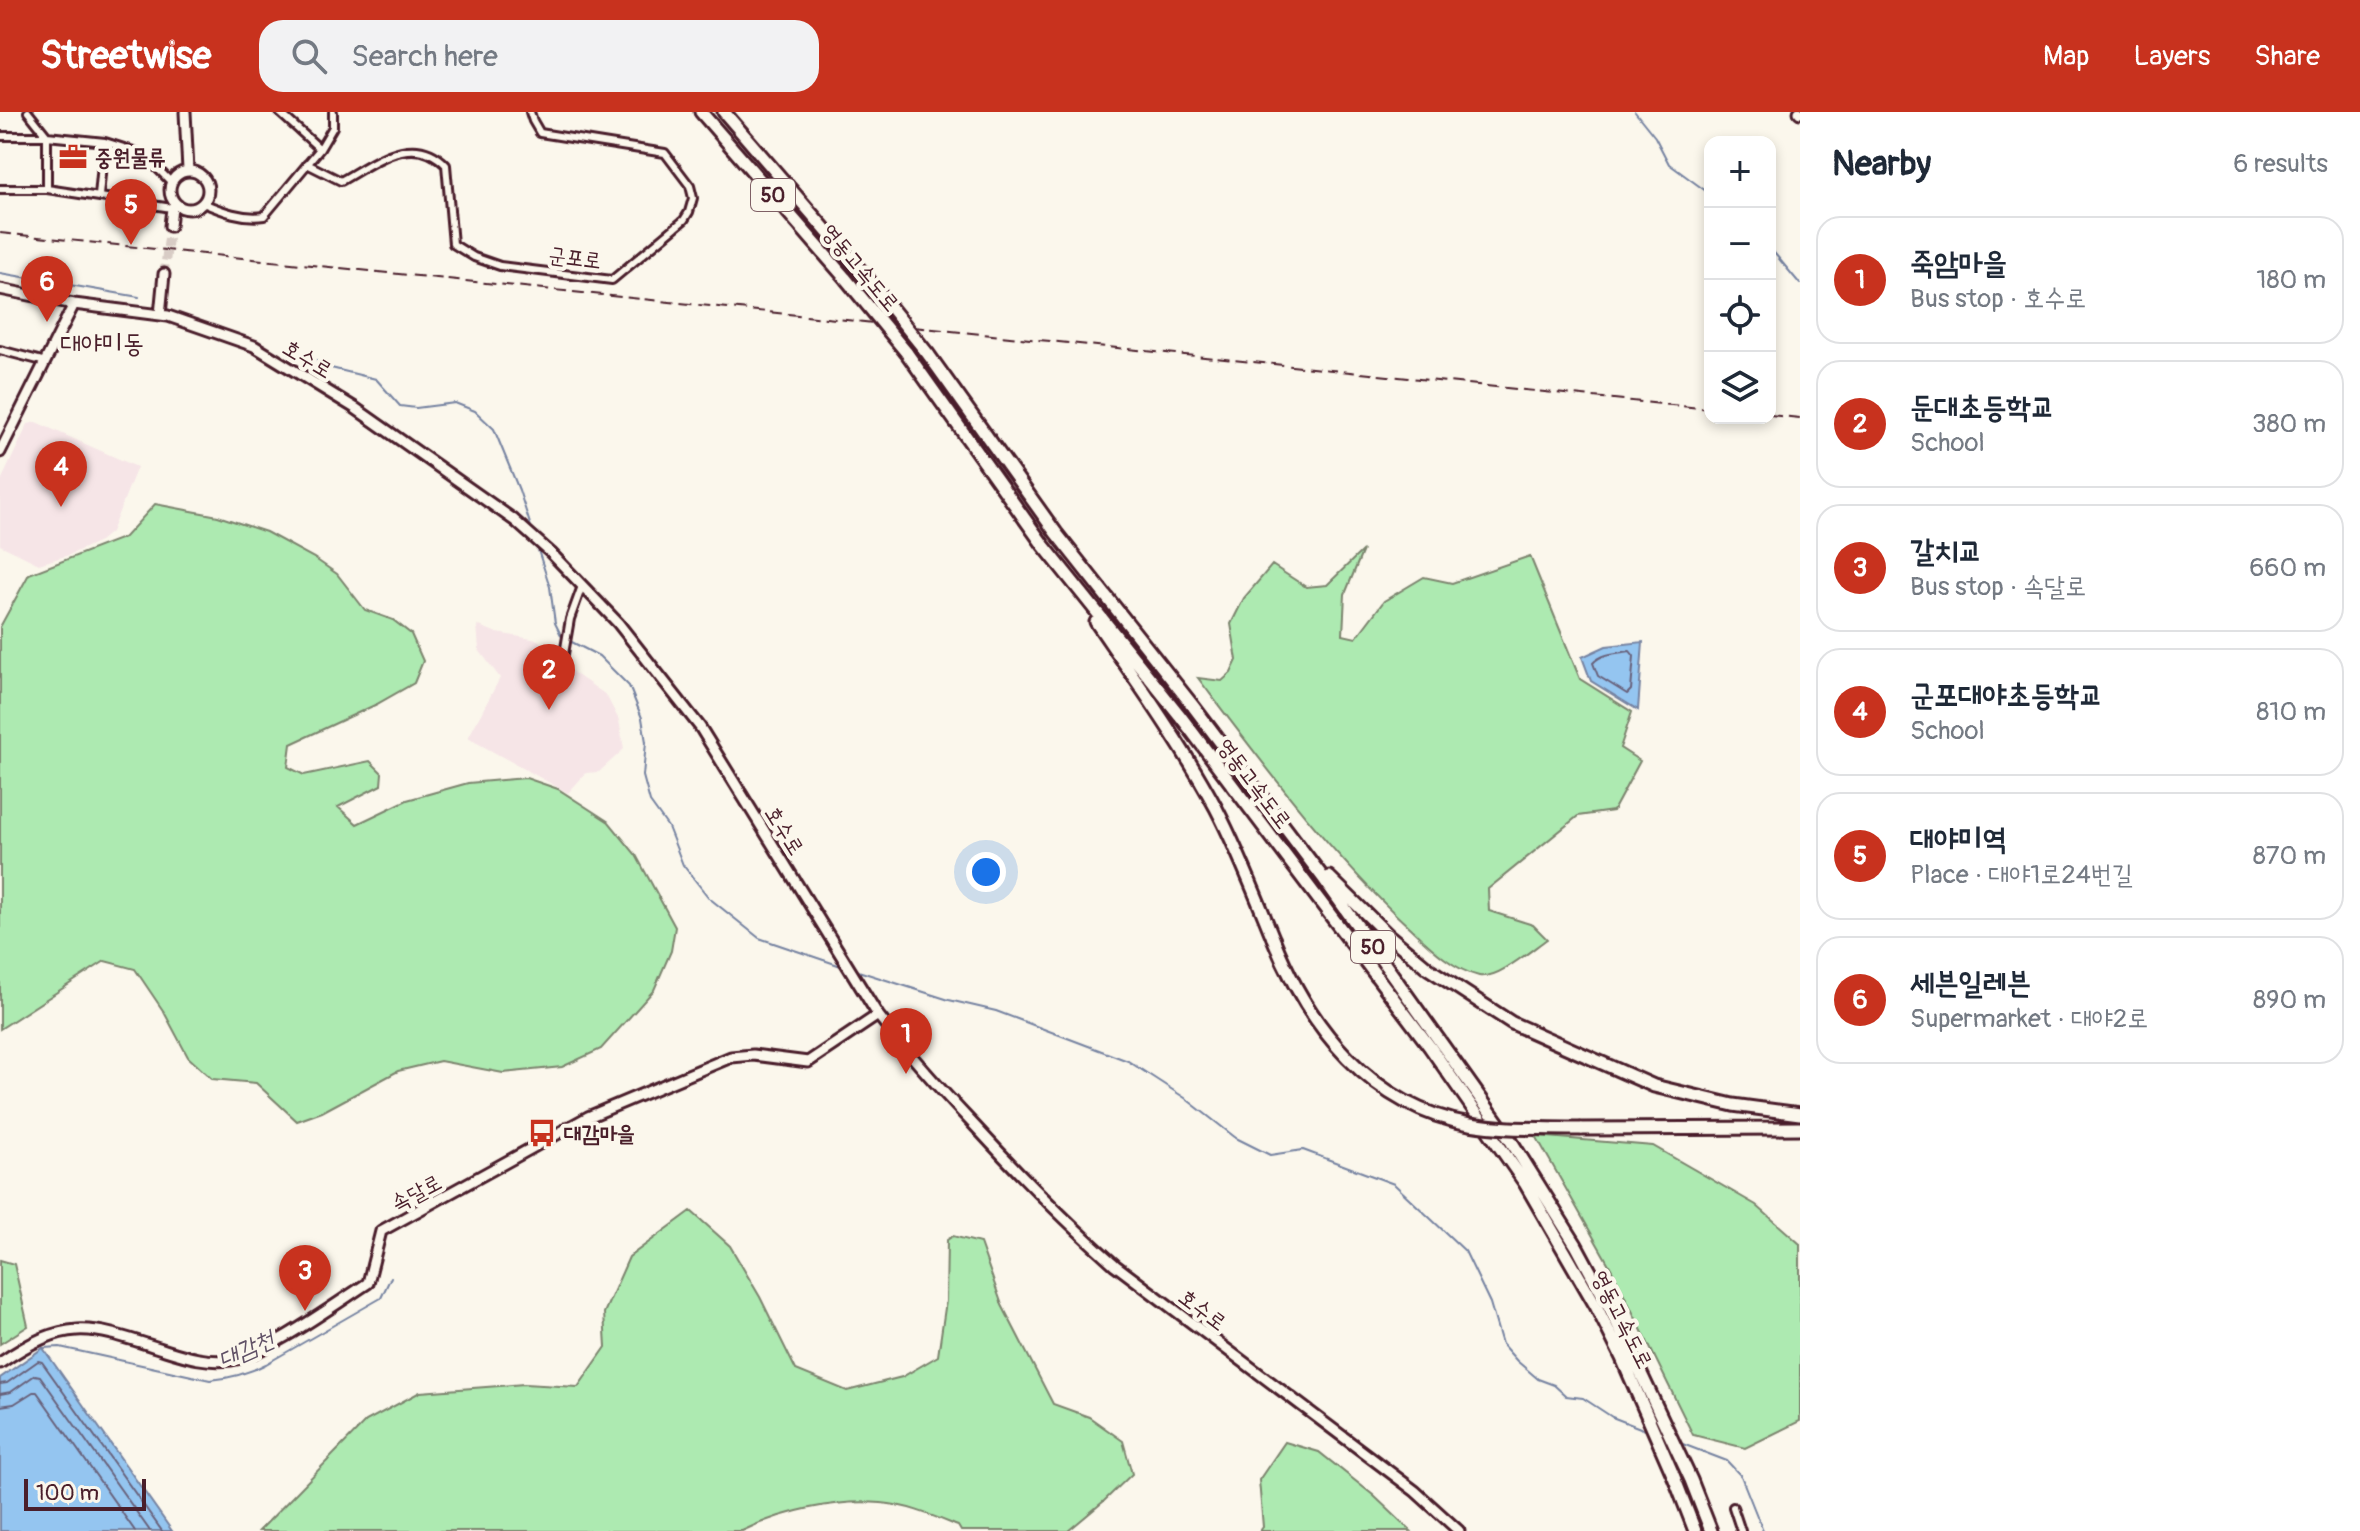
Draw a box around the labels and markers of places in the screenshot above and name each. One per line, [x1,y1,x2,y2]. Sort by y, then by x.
office icon: 중원물류 [58,142,88,172]
place label: 중원물류 [95,144,166,172]
pin: 5 [105,179,157,245]
pin: 6 [21,256,73,322]
pin: 4 [35,441,87,507]
pin: 2 [523,644,575,710]
pin: 1 [880,1008,932,1074]
bus stop icon: 대감마을 [527,1118,557,1148]
place label: 대감마을 [564,1120,635,1148]
pin: 3 [279,1245,331,1311]

